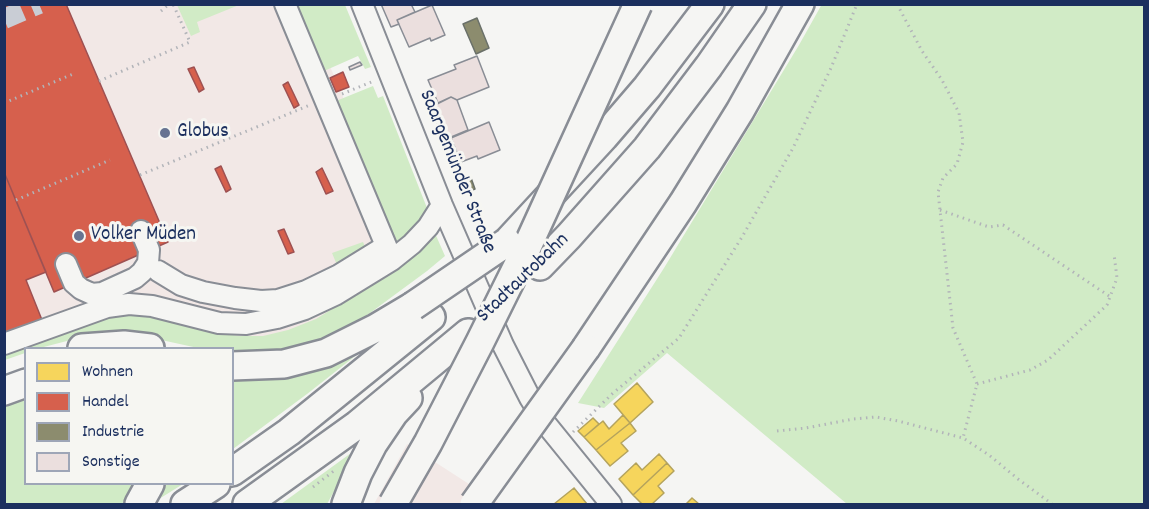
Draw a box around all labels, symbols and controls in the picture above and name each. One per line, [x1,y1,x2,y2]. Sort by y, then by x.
street label: Saargemünder Straße [412,87,500,257]
place label: Globus [177,120,229,146]
marker: Globus [158,126,172,140]
place label: Volker Müden [91,223,196,249]
marker: Volker Müden [72,229,86,243]
street label: Stadtautobahn [473,229,575,329]
legend [24,347,234,485]
text: Wohnen [82,360,133,385]
text: Handel [82,390,129,415]
text: Industrie [82,420,144,445]
text: Sonstige [82,450,140,475]

